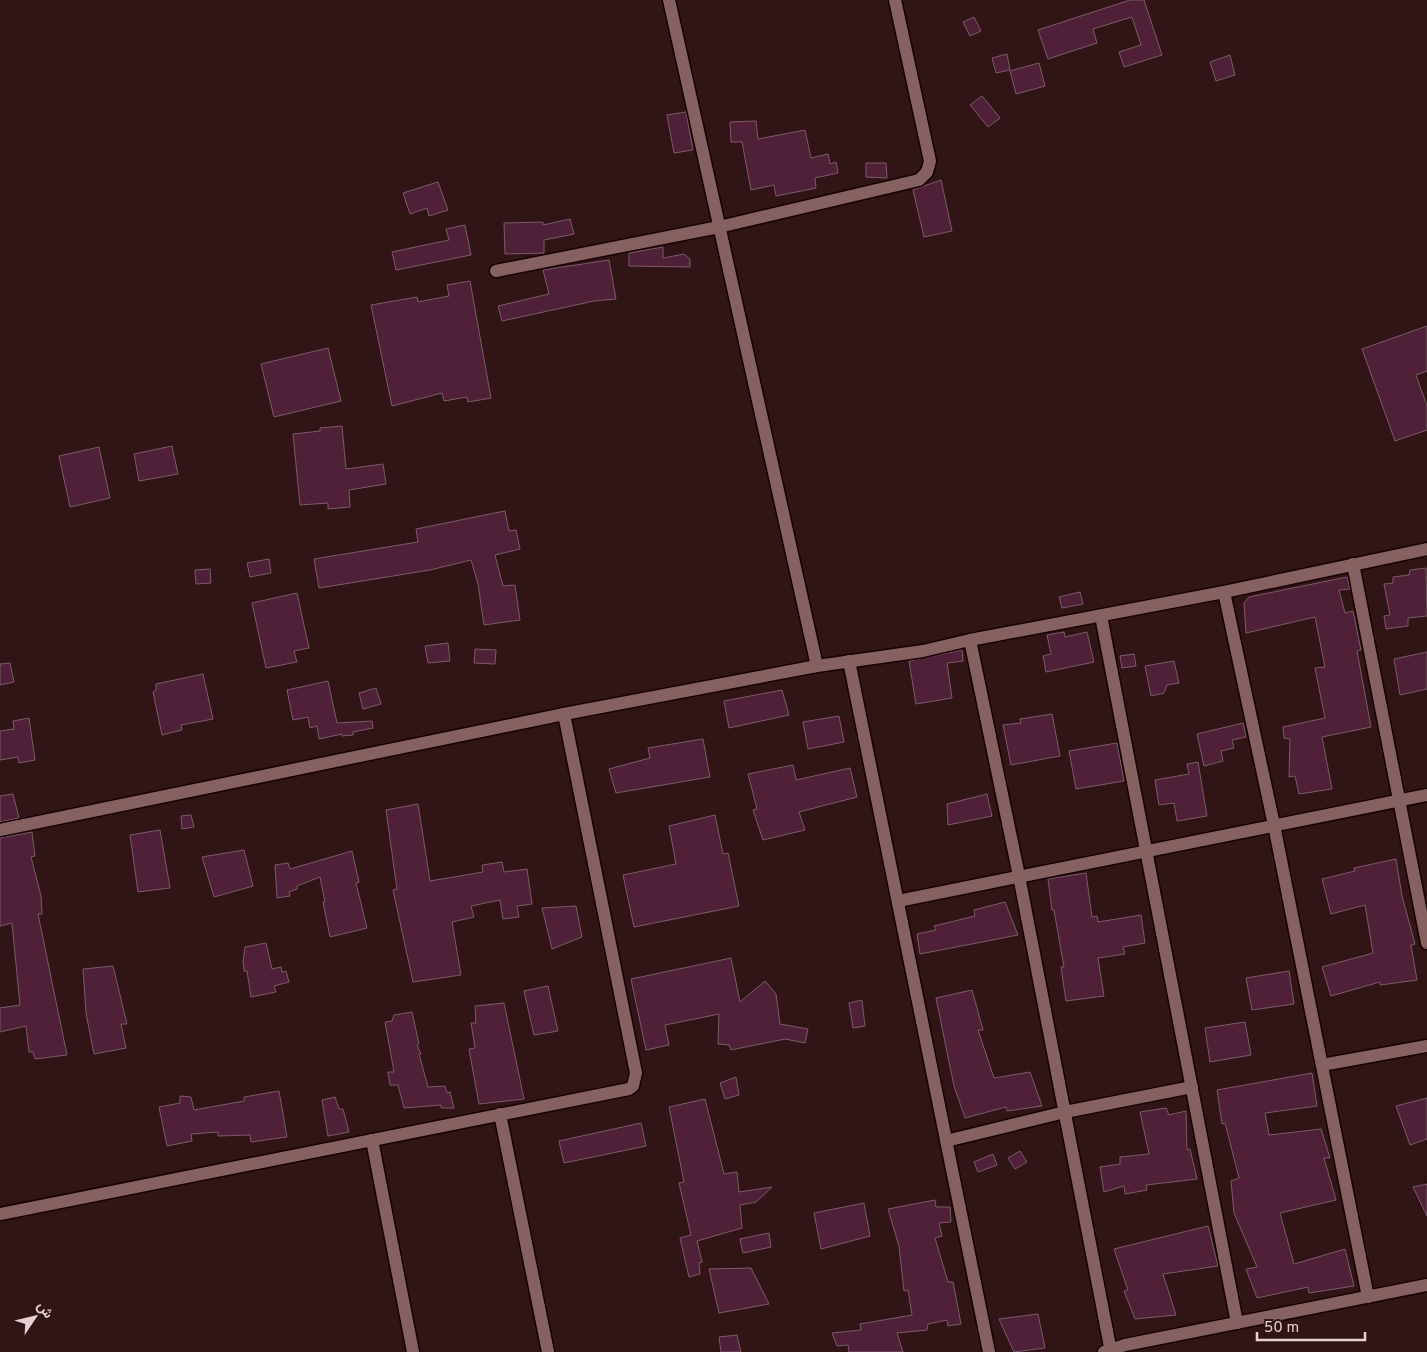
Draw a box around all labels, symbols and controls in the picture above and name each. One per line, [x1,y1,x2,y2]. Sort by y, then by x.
north arrow [10,1292,60,1342]
text: ش [33,1299,56,1322]
scale bar [1257,1310,1364,1342]
text: 50 m [1264,1319,1299,1338]

